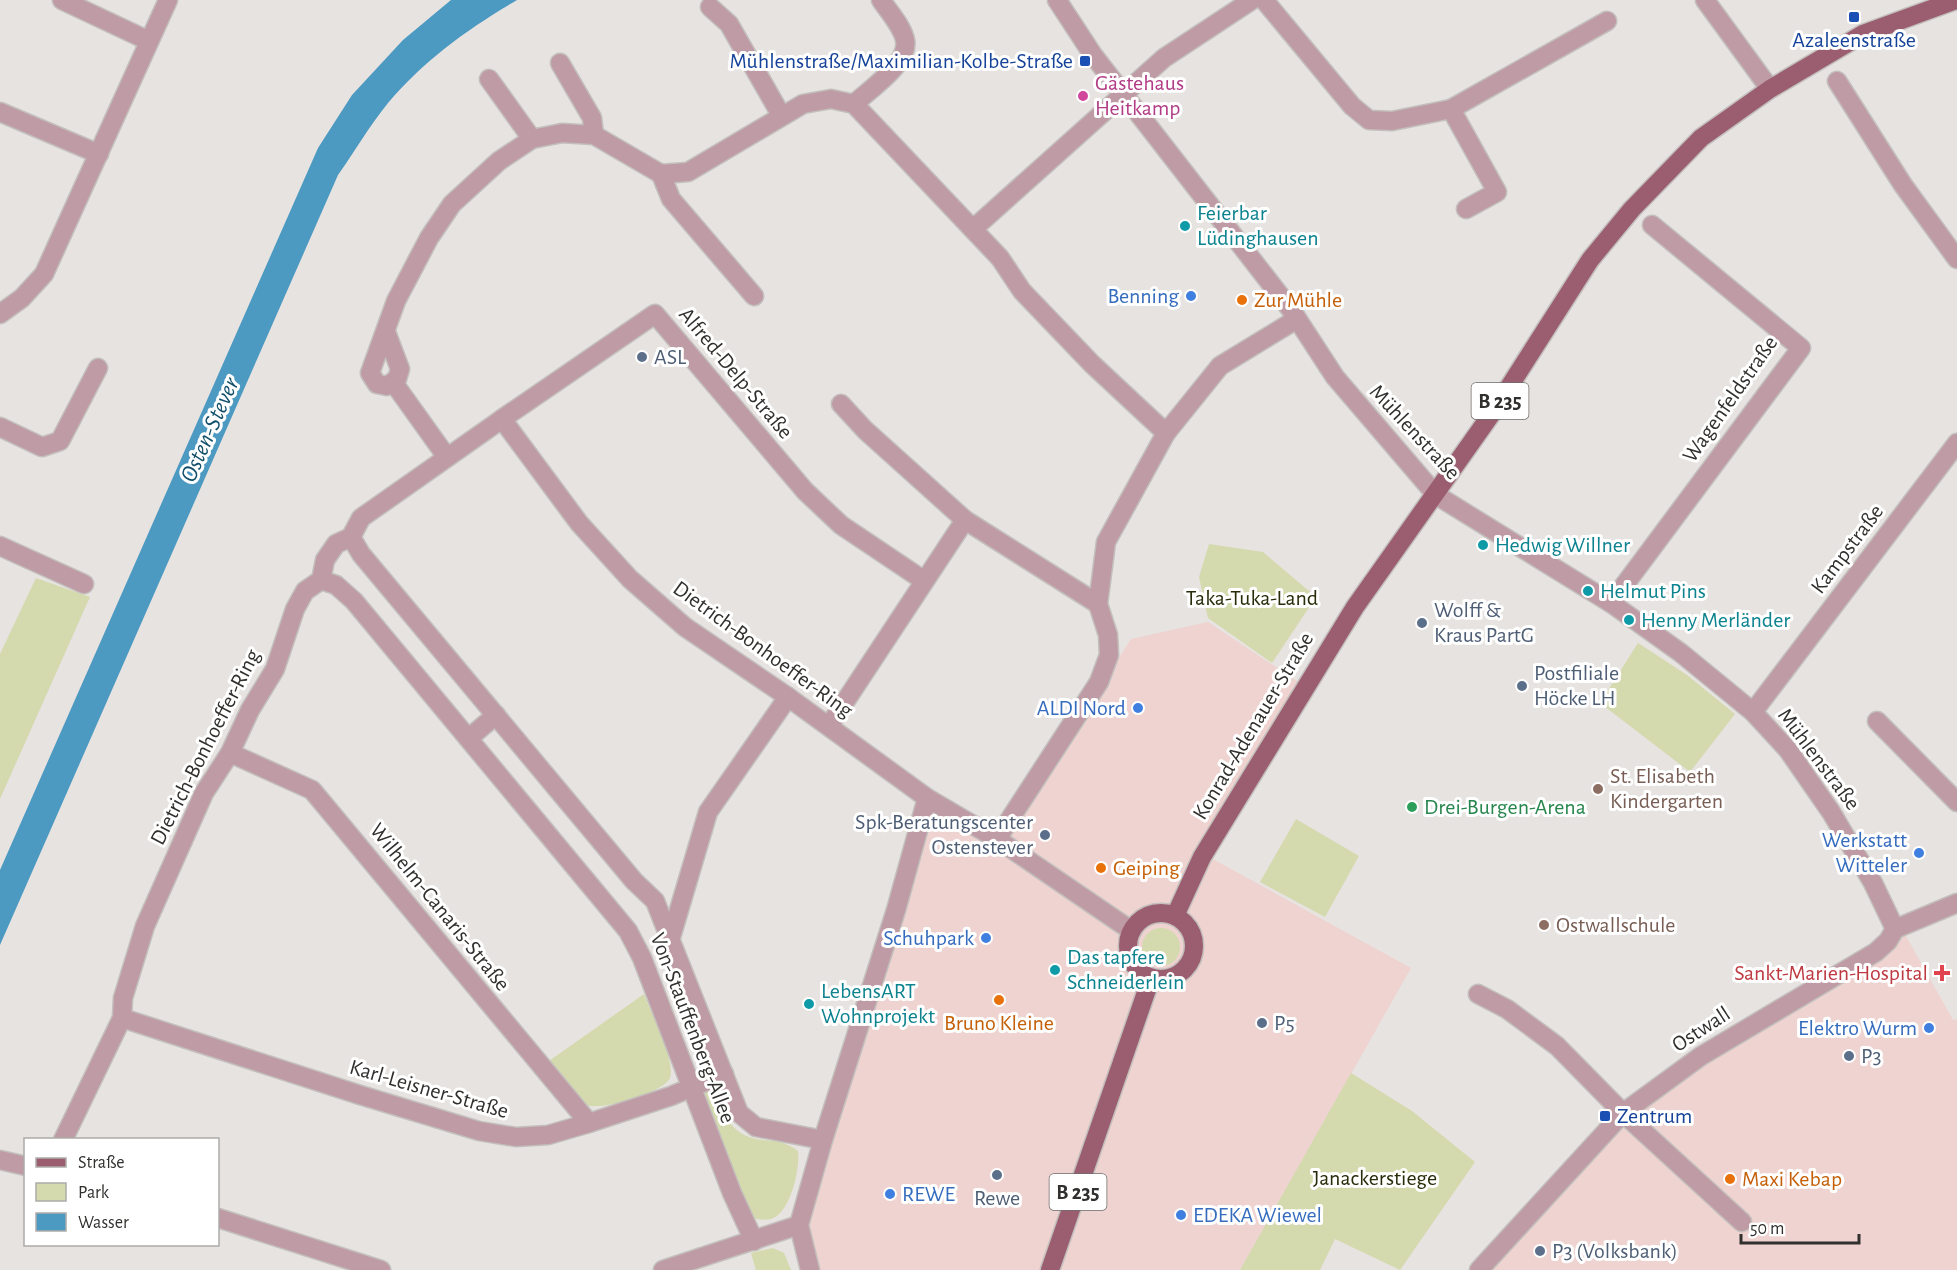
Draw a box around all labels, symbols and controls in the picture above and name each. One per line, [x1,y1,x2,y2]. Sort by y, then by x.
marker: Azaleenstraße [1847,10,1861,24]
place label: Azaleenstraße [1792,29,1916,51]
place label: Mühlenstraße/Maximilian-Kolbe-Straße [730,50,1073,72]
marker: Mühlenstraße/Maximilian-Kolbe-Straße [1078,54,1092,68]
place label: Gästehaus Heitkamp [1095,72,1184,119]
marker: Gästehaus Heitkamp [1076,89,1090,103]
place label: Feierbar Lüdinghausen [1197,202,1319,249]
marker: Feierbar Lüdinghausen [1178,219,1192,233]
place label: Benning [1107,285,1179,307]
marker: Benning [1184,289,1198,303]
place label: Zur Mühle [1254,289,1342,311]
marker: Zur Mühle [1235,293,1249,307]
street label: Alfred-Delp-Straße [675,303,797,443]
street label: Wagenfeldstraße [1678,332,1782,466]
place label: ASL [654,346,687,368]
marker: ASL [635,350,649,364]
water label: Osten-Stever [176,373,244,486]
street label: Mühlenstraße [1366,380,1464,484]
road number: B 235 [1472,383,1528,419]
street label: Kampstraße [1807,500,1887,598]
place label: Hedwig Willner [1495,534,1630,556]
marker: Hedwig Willner [1476,538,1490,552]
street label: Dietrich-Bonhoeffer-Ring [669,577,857,722]
place label: Helmut Pins [1600,580,1706,602]
marker: Helmut Pins [1581,584,1595,598]
park label: Taka-Tuka-Land [1186,587,1318,609]
place label: Wolff & Kraus PartG [1434,599,1534,646]
place label: Henny Merländer [1641,609,1790,631]
marker: Henny Merländer [1622,613,1636,627]
marker: Wolff & Kraus PartG [1415,616,1429,630]
street label: Konrad-Adenauer-Straße [1188,629,1318,823]
street label: Dietrich-Bonhoeffer-Ring [146,645,264,848]
place label: Postfiliale Höcke LH [1534,662,1619,709]
marker: Postfiliale Höcke LH [1515,679,1529,693]
place label: ALDI Nord [1037,697,1126,719]
marker: ALDI Nord [1131,701,1145,715]
street label: Mühlenstraße [1774,704,1864,814]
place label: St. Elisabeth Kindergarten [1610,765,1723,812]
marker: St. Elisabeth Kindergarten [1591,782,1605,796]
place label: Drei-Burgen-Arena [1424,796,1586,818]
marker: Drei-Burgen-Arena [1405,800,1419,814]
place label: Spk-Beratungscenter Ostenstever [855,811,1033,858]
street label: Wilhelm-Canaris-Straße [366,819,514,995]
marker: Spk-Beratungscenter Ostenstever [1038,828,1052,842]
place label: Werkstatt Witteler [1822,829,1907,876]
marker: Werkstatt Witteler [1912,846,1926,860]
place label: Geiping [1113,857,1180,879]
marker: Geiping [1094,861,1108,875]
place label: Ostwallschule [1556,914,1675,936]
marker: Ostwallschule [1537,918,1551,932]
place label: Schuhpark [883,927,974,949]
street label: Von-Stauffenberg-Allee [647,930,739,1126]
marker: Schuhpark [979,931,993,945]
place label: Das tapfere Schneiderlein [1067,946,1184,993]
place label: Sankt-Marien-Hospital [1734,962,1928,984]
marker: Das tapfere Schneiderlein [1048,963,1062,977]
marker: Sankt-Marien-Hospital [1933,964,1951,982]
place label: LebensART Wohnprojekt [821,980,935,1027]
marker: Bruno Kleine [992,993,1006,1007]
marker: LebensART Wohnprojekt [802,997,816,1011]
street label: Ostwall [1668,1002,1734,1056]
place label: Bruno Kleine [944,1012,1054,1034]
place label: P5 [1274,1012,1295,1034]
marker: P5 [1255,1016,1269,1030]
place label: Elektro Wurm [1798,1017,1917,1039]
marker: Elektro Wurm [1922,1021,1936,1035]
place label: P3 [1861,1045,1882,1067]
marker: P3 [1842,1049,1856,1063]
street label: Karl-Leisner-Straße [347,1056,511,1122]
place label: Zentrum [1617,1105,1692,1127]
marker: Zentrum [1598,1109,1612,1123]
legend [24,1138,219,1246]
text: Straße [78,1154,124,1172]
park label: Janackerstiege [1313,1167,1437,1189]
marker: Rewe [990,1168,1004,1182]
place label: Maxi Kebap [1742,1168,1842,1190]
marker: Maxi Kebap [1723,1172,1737,1186]
road number: B 235 [1050,1174,1106,1210]
place label: REWE [902,1183,955,1205]
text: Park [78,1184,110,1202]
marker: REWE [883,1187,897,1201]
place label: Rewe [974,1187,1020,1209]
place label: EDEKA Wiewel [1193,1204,1322,1226]
scale bar [1741,1207,1860,1245]
marker: EDEKA Wiewel [1174,1208,1188,1222]
text: Wasser [78,1214,129,1232]
text: 50 m [1750,1220,1784,1238]
place label: P3 (Volksbank) [1552,1240,1678,1262]
marker: P3 (Volksbank) [1533,1244,1547,1258]

